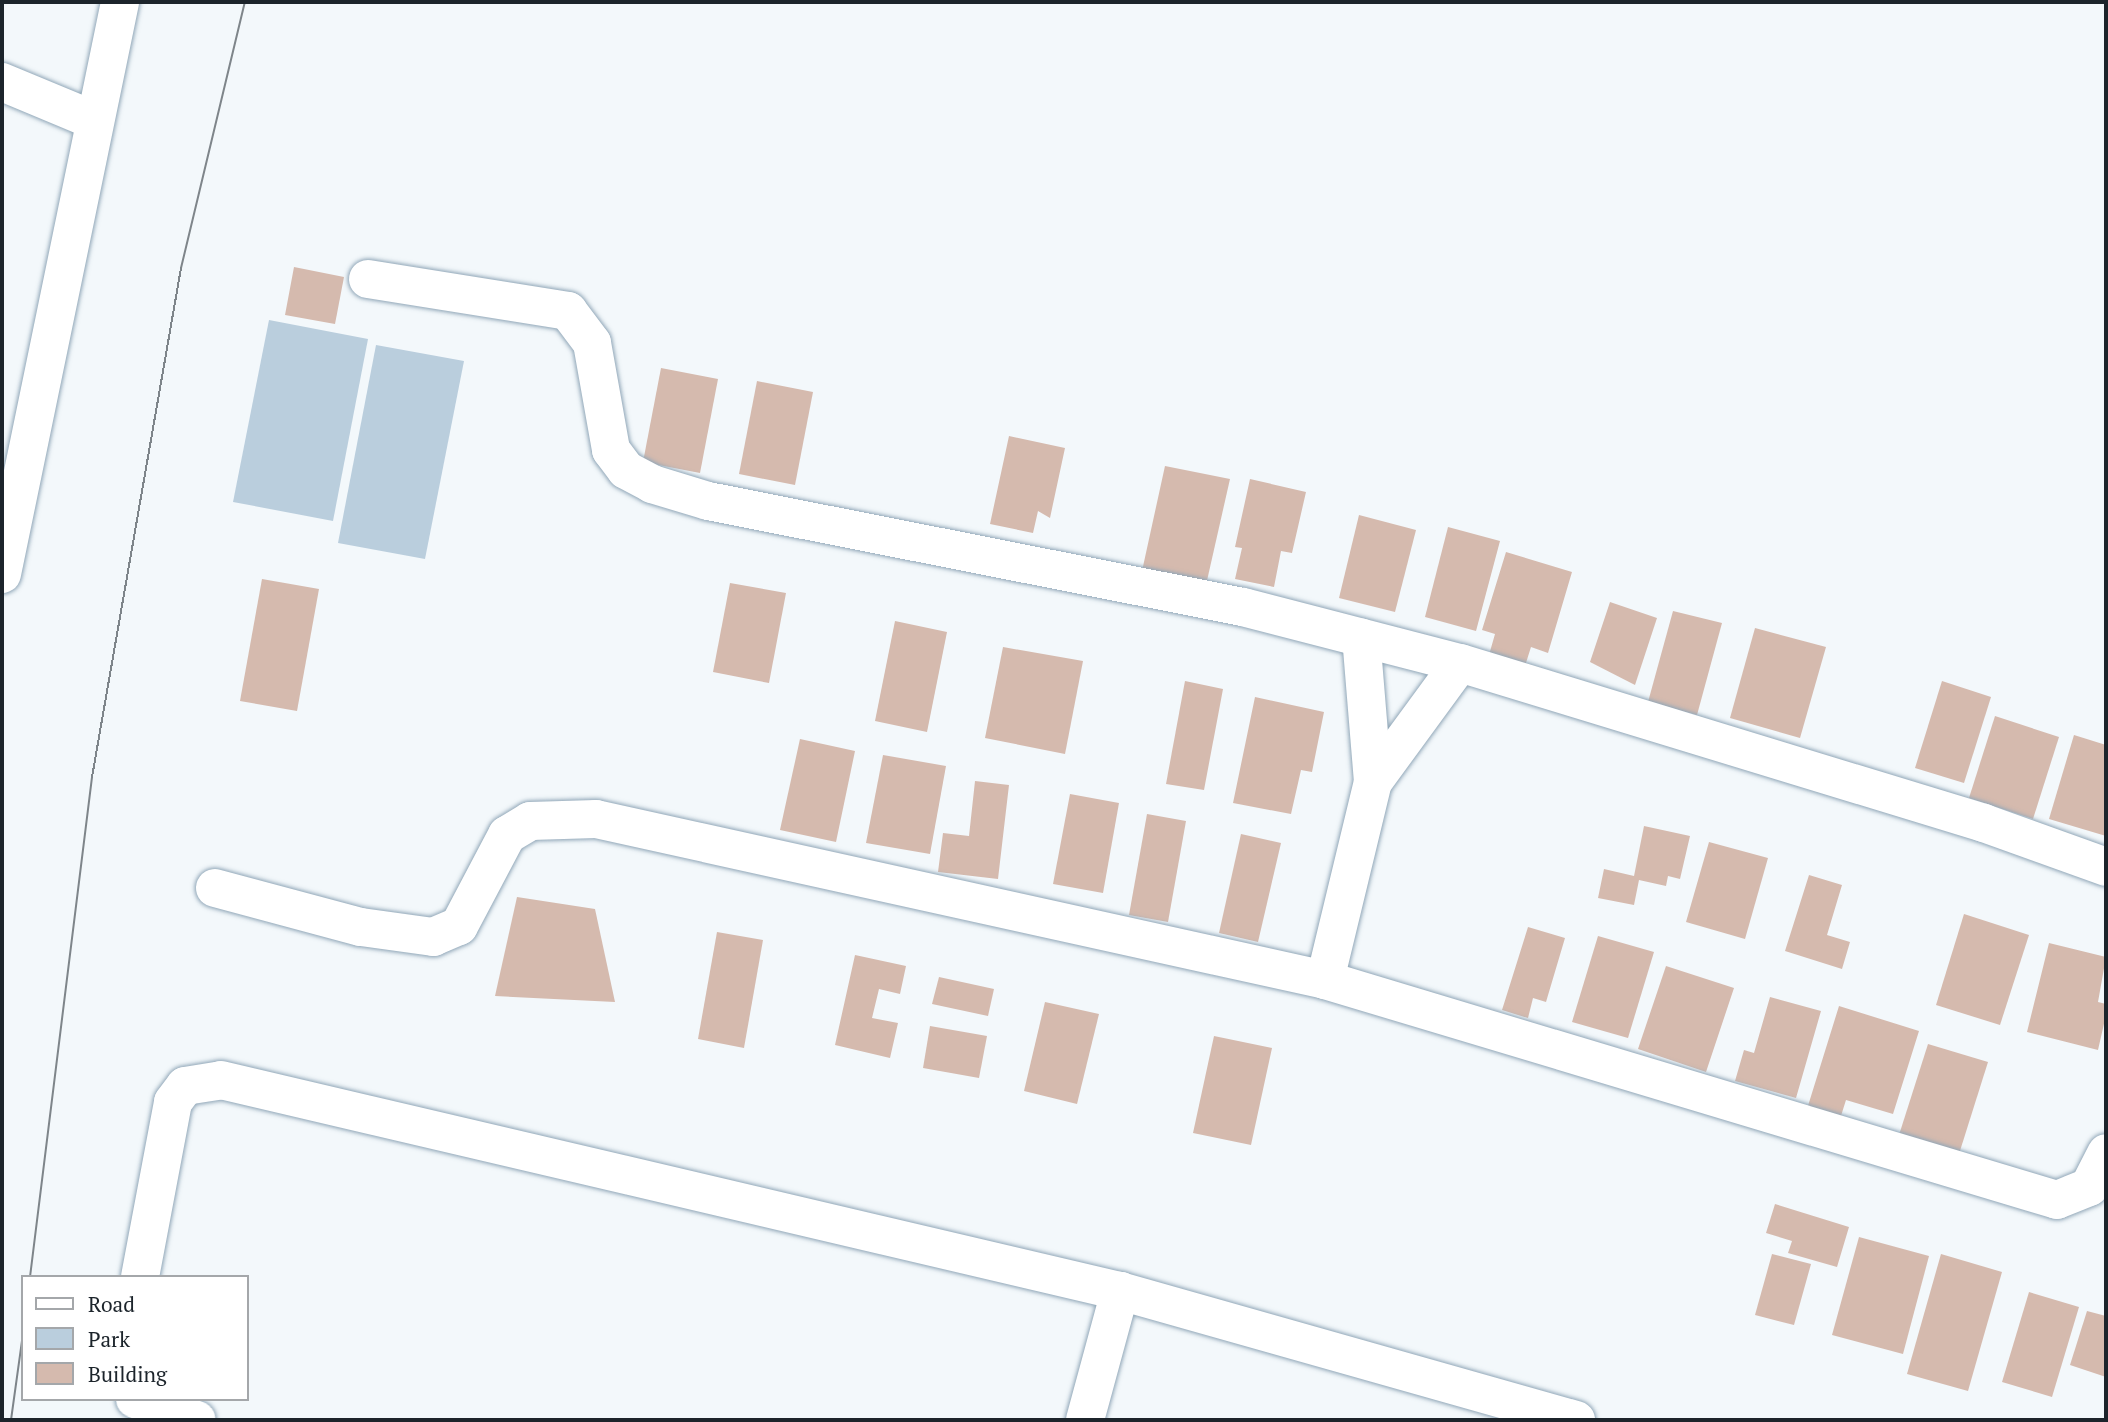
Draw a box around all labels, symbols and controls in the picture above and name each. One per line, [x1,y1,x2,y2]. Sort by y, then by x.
legend [21,1275,248,1401]
text: Road [88,1290,135,1318]
text: Park [88,1325,130,1353]
text: Building [88,1360,167,1388]

